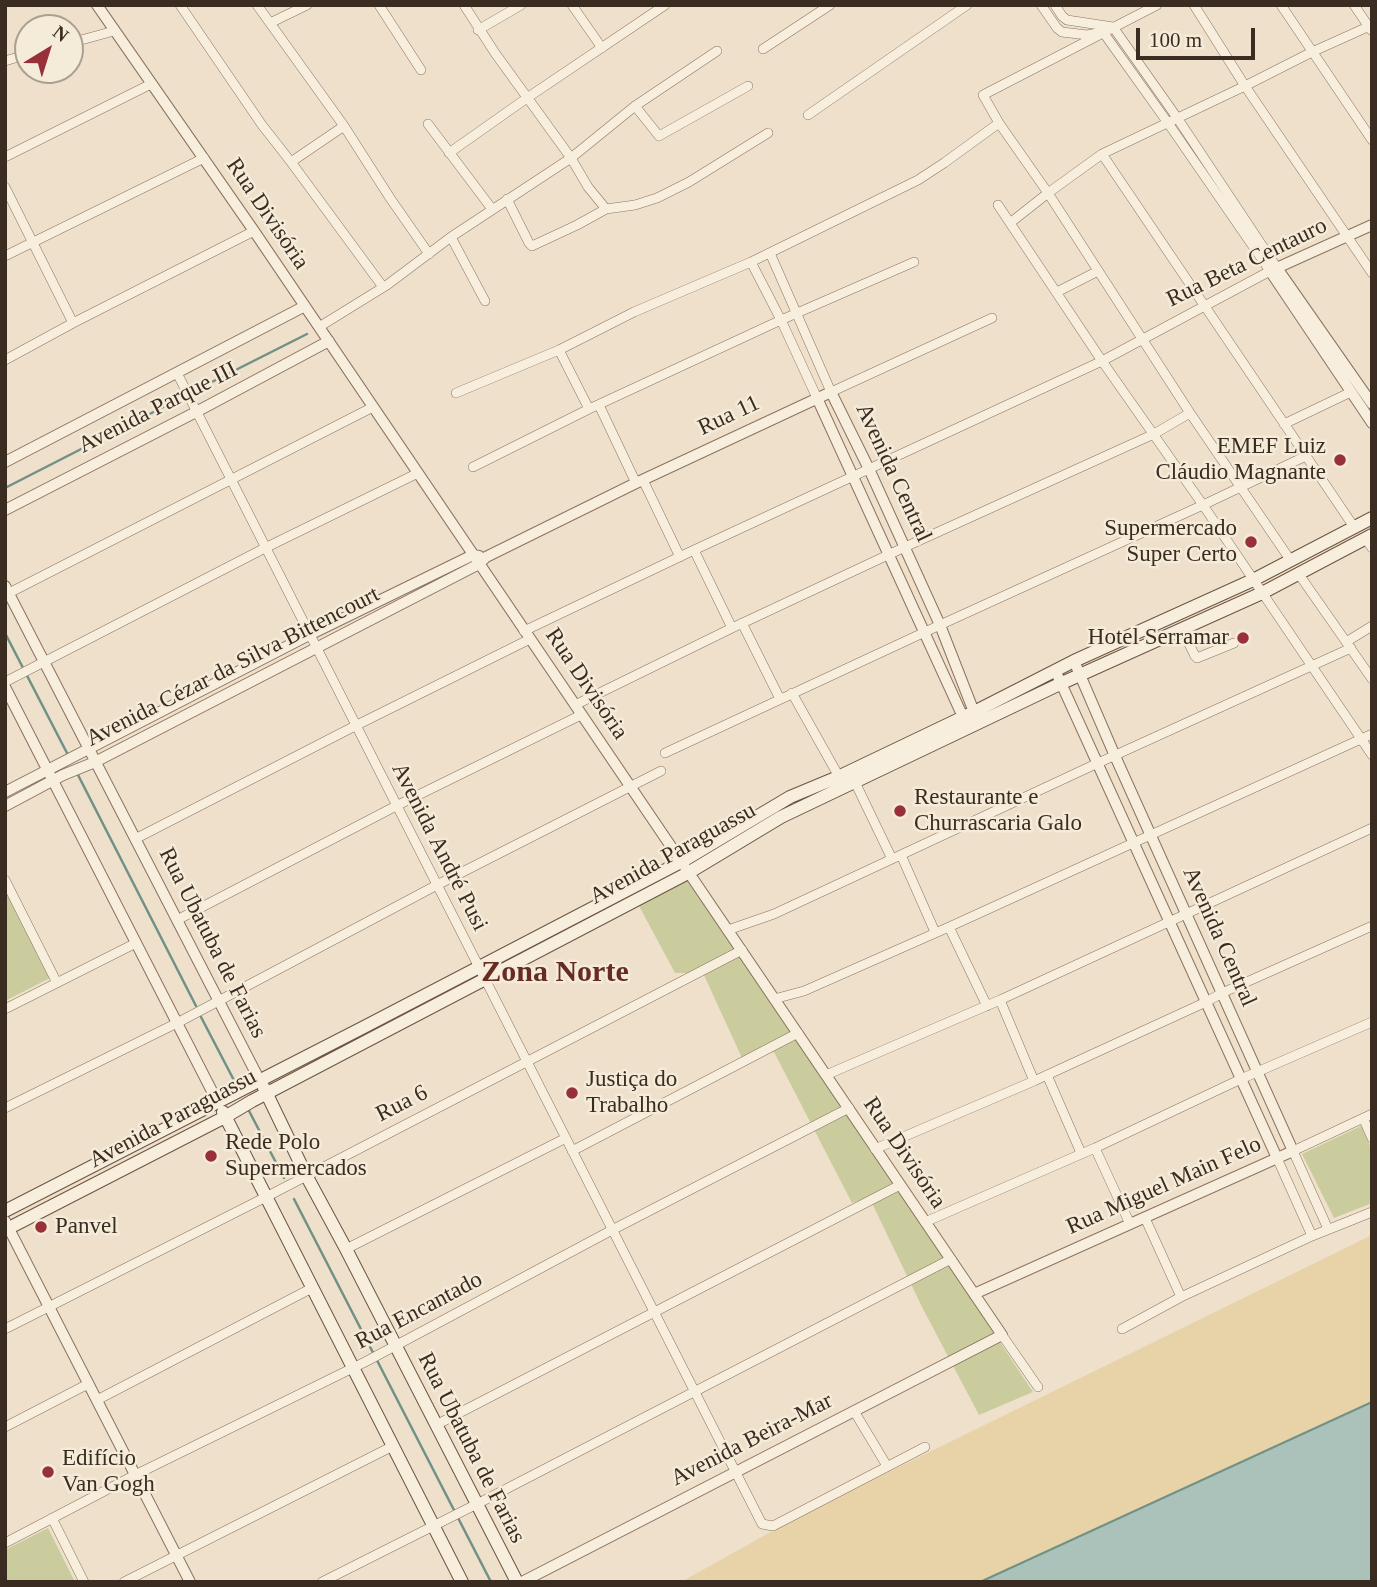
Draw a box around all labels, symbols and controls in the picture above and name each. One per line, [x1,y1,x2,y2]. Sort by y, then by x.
north arrow [14,14,84,84]
scale bar [1139,14,1258,58]
text: N [49,21,73,46]
text: 100 m [1149,28,1202,52]
street label: Rua Divisória [220,153,314,275]
street label: Rua Beta Centauro [1162,212,1332,314]
street label: Avenida Parque III [74,356,242,460]
street label: Rua 11 [694,390,764,442]
street label: Avenida Central [849,399,937,547]
place label: EMEF Luiz Cláudio Magnante [1155,433,1326,487]
marker: EMEF Luiz Cláudio Magnante [1332,452,1348,468]
place label: Supermercado Super Certo [1104,515,1237,569]
marker: Supermercado Super Certo [1243,534,1259,550]
street label: Avenida Cézar da Silva Bittencourt [82,581,384,753]
street label: Rua Divisória [539,623,633,745]
place label: Hotel Serramar [1088,624,1229,652]
marker: Hotel Serramar [1235,630,1251,646]
street label: Avenida André Pusi [385,758,493,936]
place label: Restaurante e Churrascaria Galo [914,784,1082,838]
street label: Avenida Paraguassu [585,797,761,911]
marker: Restaurante e Churrascaria Galo [892,803,908,819]
street label: Rua Ubatuba de Farias [152,843,272,1043]
street label: Avenida Central [1176,863,1262,1011]
district label: Zona Norte [481,955,629,991]
street label: Avenida Paraguassu [85,1063,261,1175]
place label: Justiça do Trabalho [586,1066,677,1120]
street label: Rua 6 [372,1079,432,1129]
marker: Justiça do Trabalho [564,1085,580,1101]
street label: Rua Divisória [857,1092,951,1214]
place label: Rede Polo Supermercados [225,1129,367,1183]
street label: Rua Miguel Main Felo [1062,1131,1266,1241]
marker: Rede Polo Supermercados [203,1148,219,1164]
place label: Panvel [55,1213,118,1241]
marker: Panvel [33,1219,49,1235]
street label: Rua Encantado [351,1266,487,1356]
street label: Rua Ubatuba de Farias [411,1348,531,1548]
street label: Avenida Beira-Mar [667,1387,837,1493]
place label: Edifício Van Gogh [62,1445,155,1499]
marker: Edifício Van Gogh [40,1464,56,1480]

